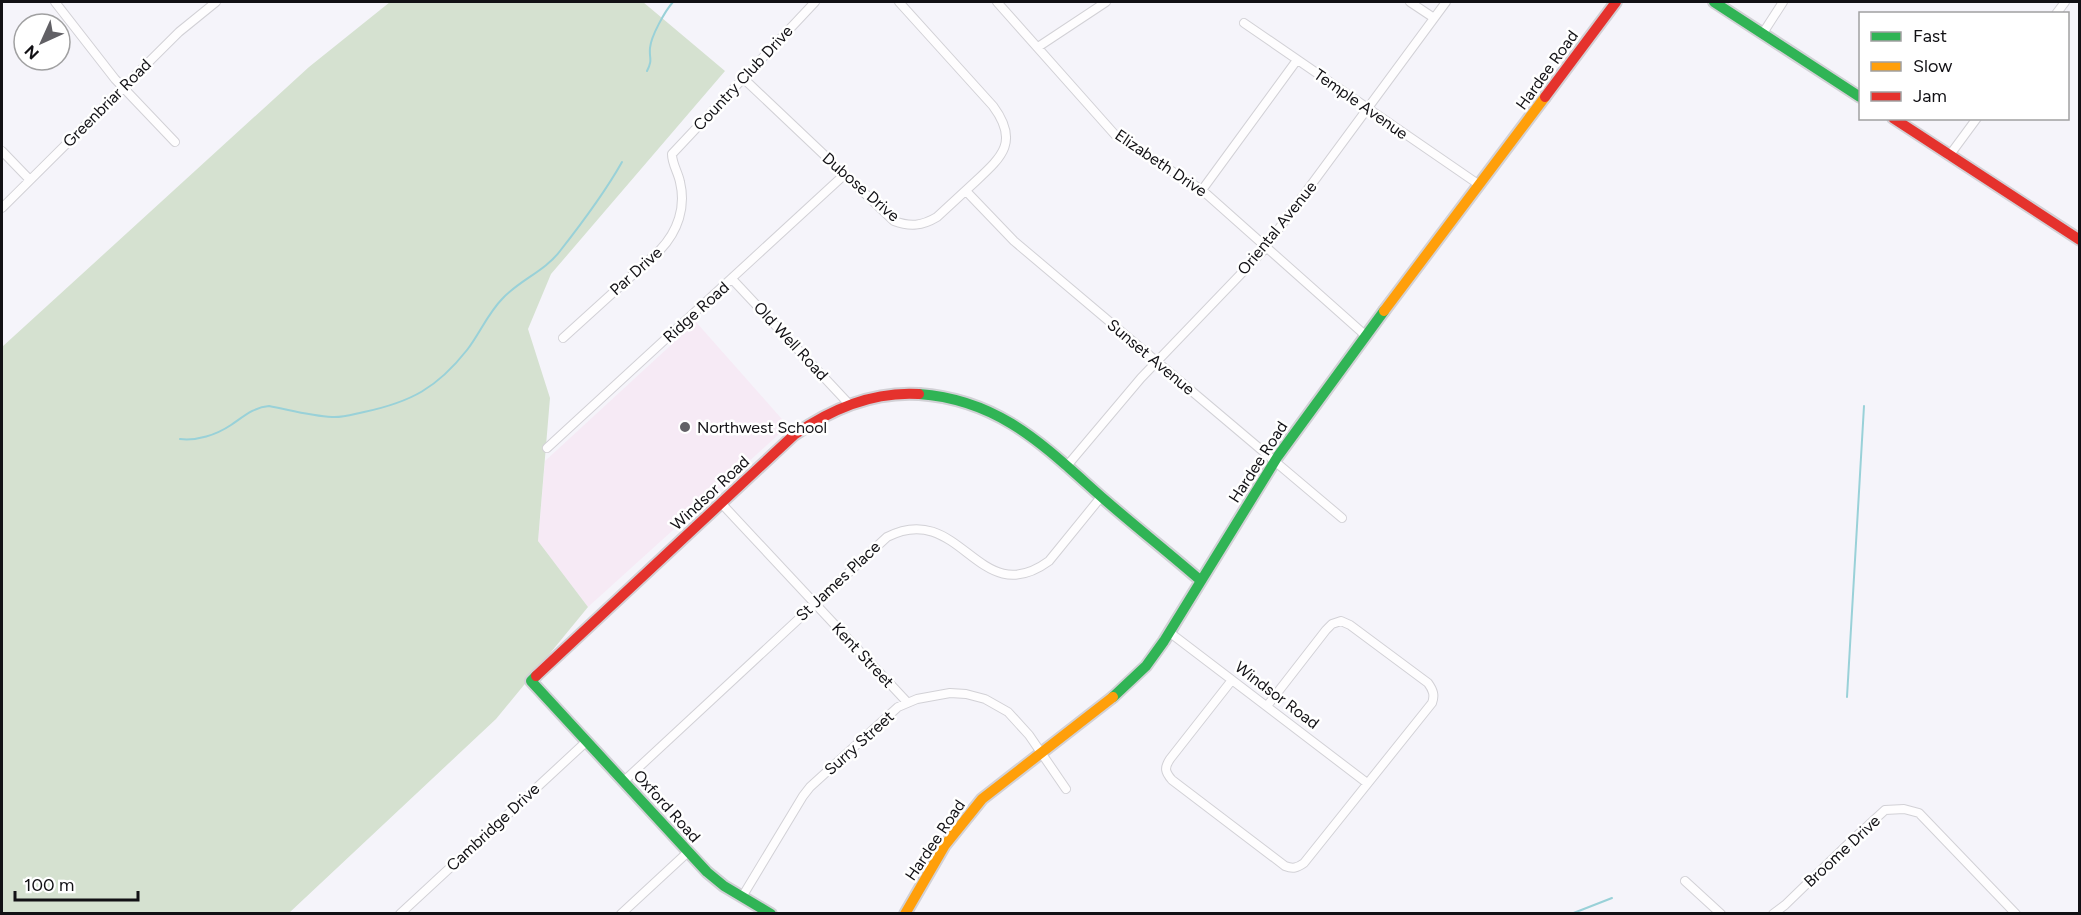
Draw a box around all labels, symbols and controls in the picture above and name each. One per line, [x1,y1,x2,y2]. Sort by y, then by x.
north arrow [12,12,72,72]
legend [1859,12,2069,120]
street label: Country Club Drive [689,21,797,135]
text: Fast [1913,25,1947,47]
street label: Hardee Road [1512,27,1582,113]
text: N [21,41,43,63]
street label: Greenbriar Road [59,55,155,151]
text: Slow [1913,55,1952,77]
street label: Temple Avenue [1311,65,1412,143]
text: Jam [1913,85,1947,107]
street label: Elizabeth Drive [1111,125,1211,201]
street label: Dubose Drive [819,148,904,226]
street label: Oriental Avenue [1233,177,1321,279]
street label: Par Drive [606,242,666,299]
street label: Ridge Road [659,277,733,347]
street label: Old Well Road [750,298,832,384]
street label: Sunset Avenue [1104,315,1199,399]
place label: Northwest School [697,418,827,437]
street label: Hardee Road [1225,418,1291,506]
marker: Northwest School [678,420,692,434]
street label: Windsor Road [667,452,753,534]
street label: St James Place [792,537,884,625]
street label: Kent Street [828,619,898,691]
street label: Windsor Road [1231,657,1323,733]
street label: Surry Street [820,707,898,779]
street label: Oxford Road [630,766,704,846]
street label: Cambridge Drive [443,779,544,875]
street label: Hardee Road [901,796,969,884]
street label: Broome Drive [1800,811,1884,891]
scale bar [15,864,138,902]
text: 100 m [24,874,74,896]

